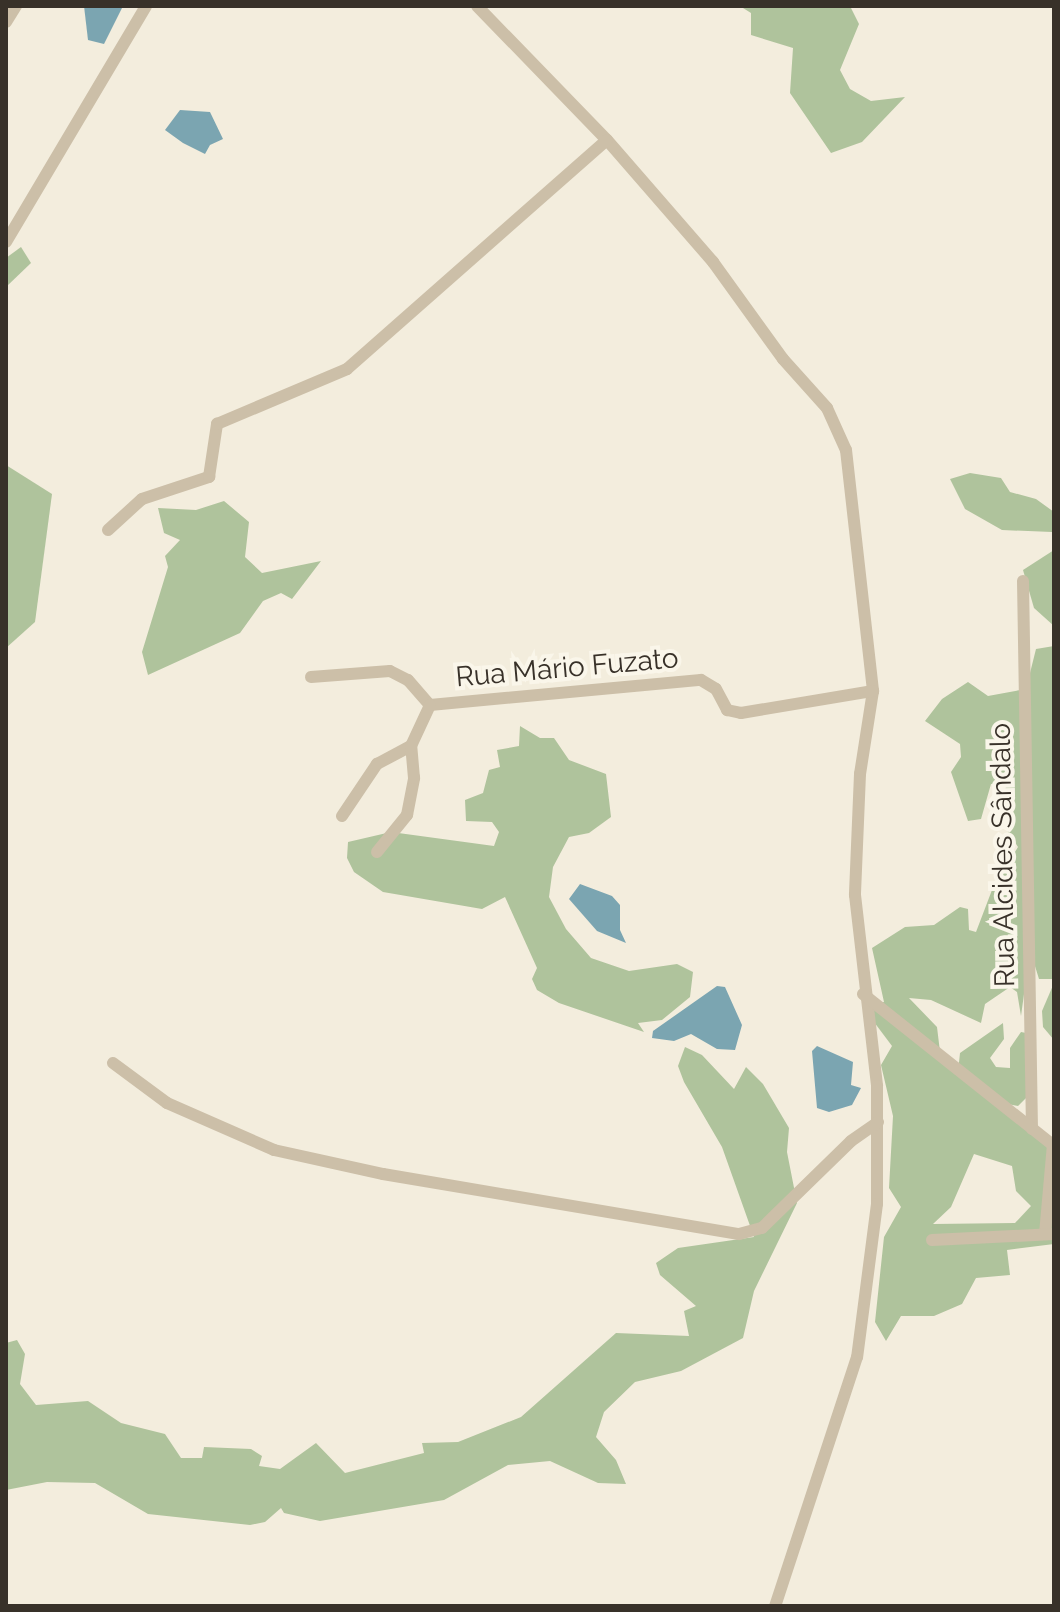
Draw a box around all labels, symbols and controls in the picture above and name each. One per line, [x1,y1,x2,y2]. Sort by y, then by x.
street label: Rua Mário Fuzato [454,642,680,694]
street label: Rua Alcides Sândalo [984,722,1022,988]

